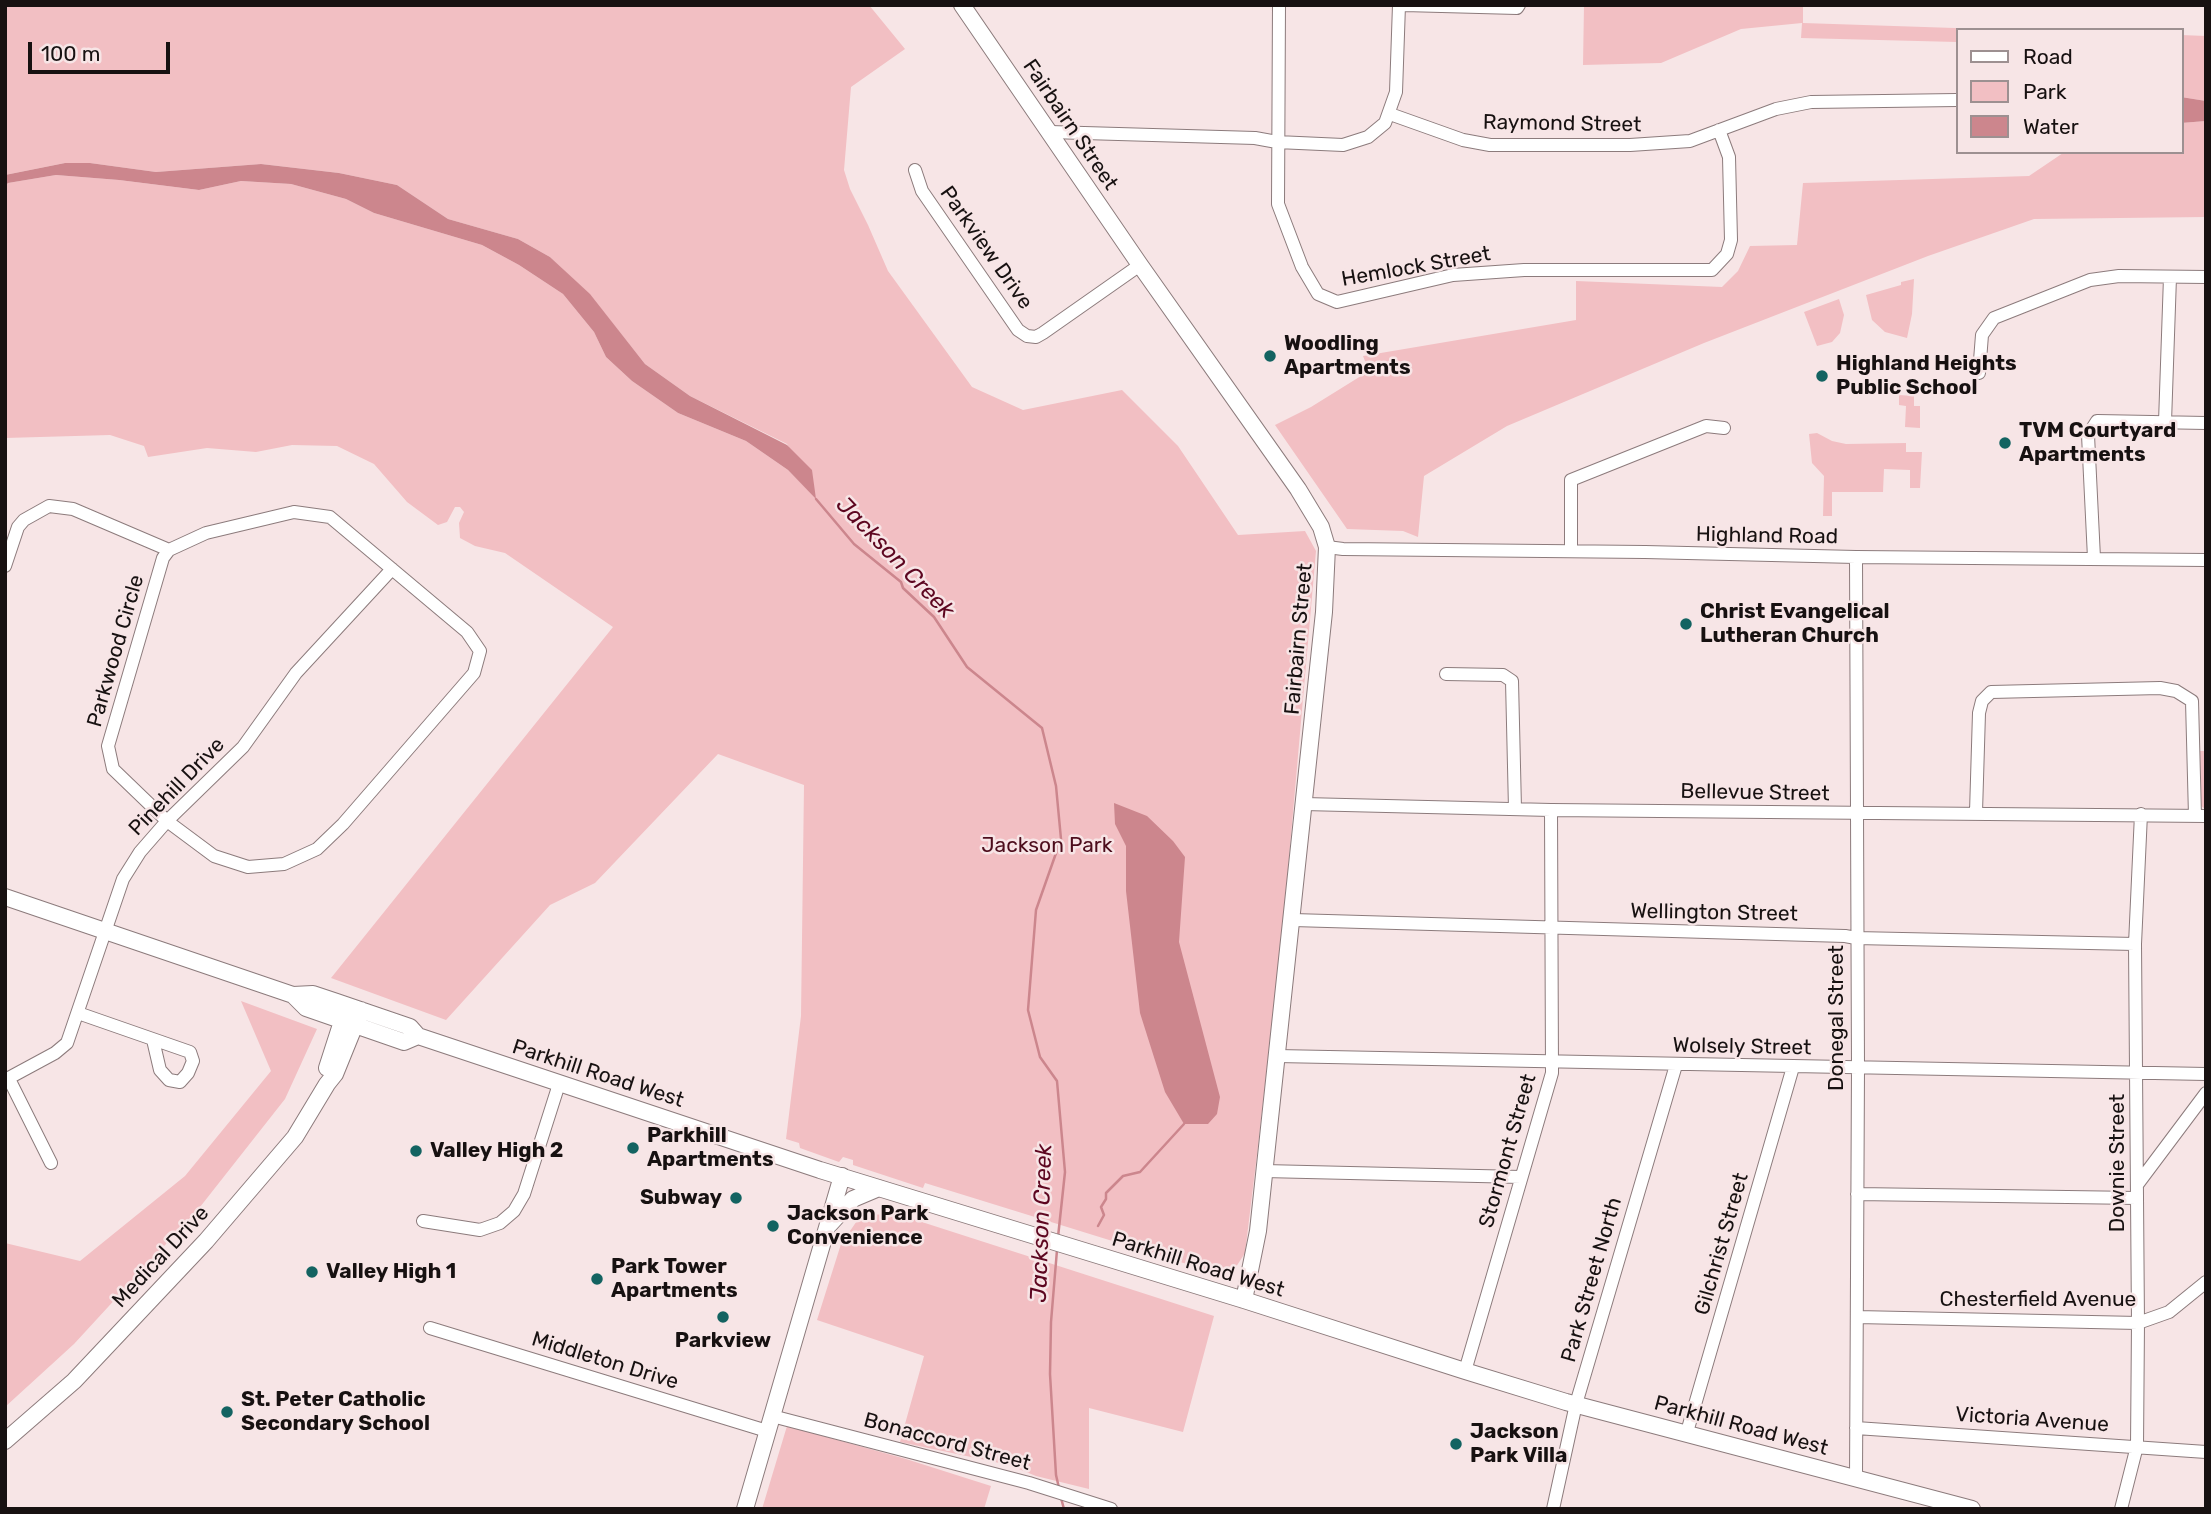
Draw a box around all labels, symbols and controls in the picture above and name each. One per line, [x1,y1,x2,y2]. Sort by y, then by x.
scale bar [32,28,173,72]
legend [1955,28,2183,154]
text: 100 m [41,41,100,66]
text: Road [2023,44,2073,69]
street label: Fairbairn Street [1017,55,1123,195]
text: Park [2023,79,2067,104]
street label: Raymond Street [1483,110,1641,138]
text: Water [2023,114,2079,139]
street label: Parkview Drive [934,182,1038,314]
street label: Hemlock Street [1340,241,1492,293]
place label: Woodling Apartments [1284,331,1411,381]
marker: Woodling Apartments [1262,348,1278,364]
place label: Highland Heights Public School [1836,351,2017,401]
marker: Highland Heights Public School [1814,368,1830,384]
place label: TVM Courtyard Apartments [2019,418,2176,468]
marker: TVM Courtyard Apartments [1997,435,2013,451]
water label: Jackson Creek [830,491,960,625]
street label: Highland Road [1696,522,1838,550]
street label: Fairbairn Street [1280,562,1318,716]
street label: Parkwood Circle [82,572,150,730]
place label: Christ Evangelical Lutheran Church [1700,599,1890,649]
marker: Christ Evangelical Lutheran Church [1678,616,1694,632]
street label: Pinehill Drive [124,733,230,841]
street label: Bellevue Street [1680,779,1830,807]
park label: Jackson Park [981,833,1113,859]
street label: Wellington Street [1630,899,1798,927]
street label: Donegal Street [1824,945,1850,1091]
street label: Wolsely Street [1673,1033,1811,1061]
street label: Parkhill Road West [509,1034,687,1114]
street label: Stormont Street [1474,1071,1542,1231]
street label: Downie Street [2105,1094,2131,1232]
place label: Parkhill Apartments [647,1123,774,1173]
place label: Valley High 2 [430,1138,563,1164]
marker: Parkhill Apartments [625,1140,641,1156]
marker: Valley High 2 [408,1143,424,1159]
water label: Jackson Creek [1025,1143,1059,1303]
street label: Gilchrist Street [1690,1170,1754,1318]
place label: Subway [640,1185,722,1211]
marker: Subway [728,1190,744,1206]
street label: Park Street North [1556,1195,1628,1365]
street label: Medical Drive [107,1201,215,1313]
place label: Jackson Park Convenience [787,1201,928,1251]
marker: Jackson Park Convenience [765,1218,781,1234]
street label: Parkhill Road West [1109,1227,1287,1303]
place label: Park Tower Apartments [611,1254,738,1304]
place label: Valley High 1 [326,1259,456,1285]
marker: Valley High 1 [304,1264,320,1280]
marker: Park Tower Apartments [589,1271,605,1287]
street label: Chesterfield Avenue [1940,1287,2136,1313]
marker: Parkview [715,1309,731,1325]
street label: Middleton Drive [529,1327,681,1395]
place label: Parkview [675,1328,771,1354]
place label: St. Peter Catholic Secondary School [241,1387,430,1437]
street label: Parkhill Road West [1651,1391,1831,1461]
street label: Victoria Avenue [1954,1402,2110,1438]
marker: St. Peter Catholic Secondary School [219,1404,235,1420]
street label: Bonaccord Street [861,1408,1033,1476]
place label: Jackson Park Villa [1470,1419,1567,1469]
marker: Jackson Park Villa [1448,1436,1464,1452]

